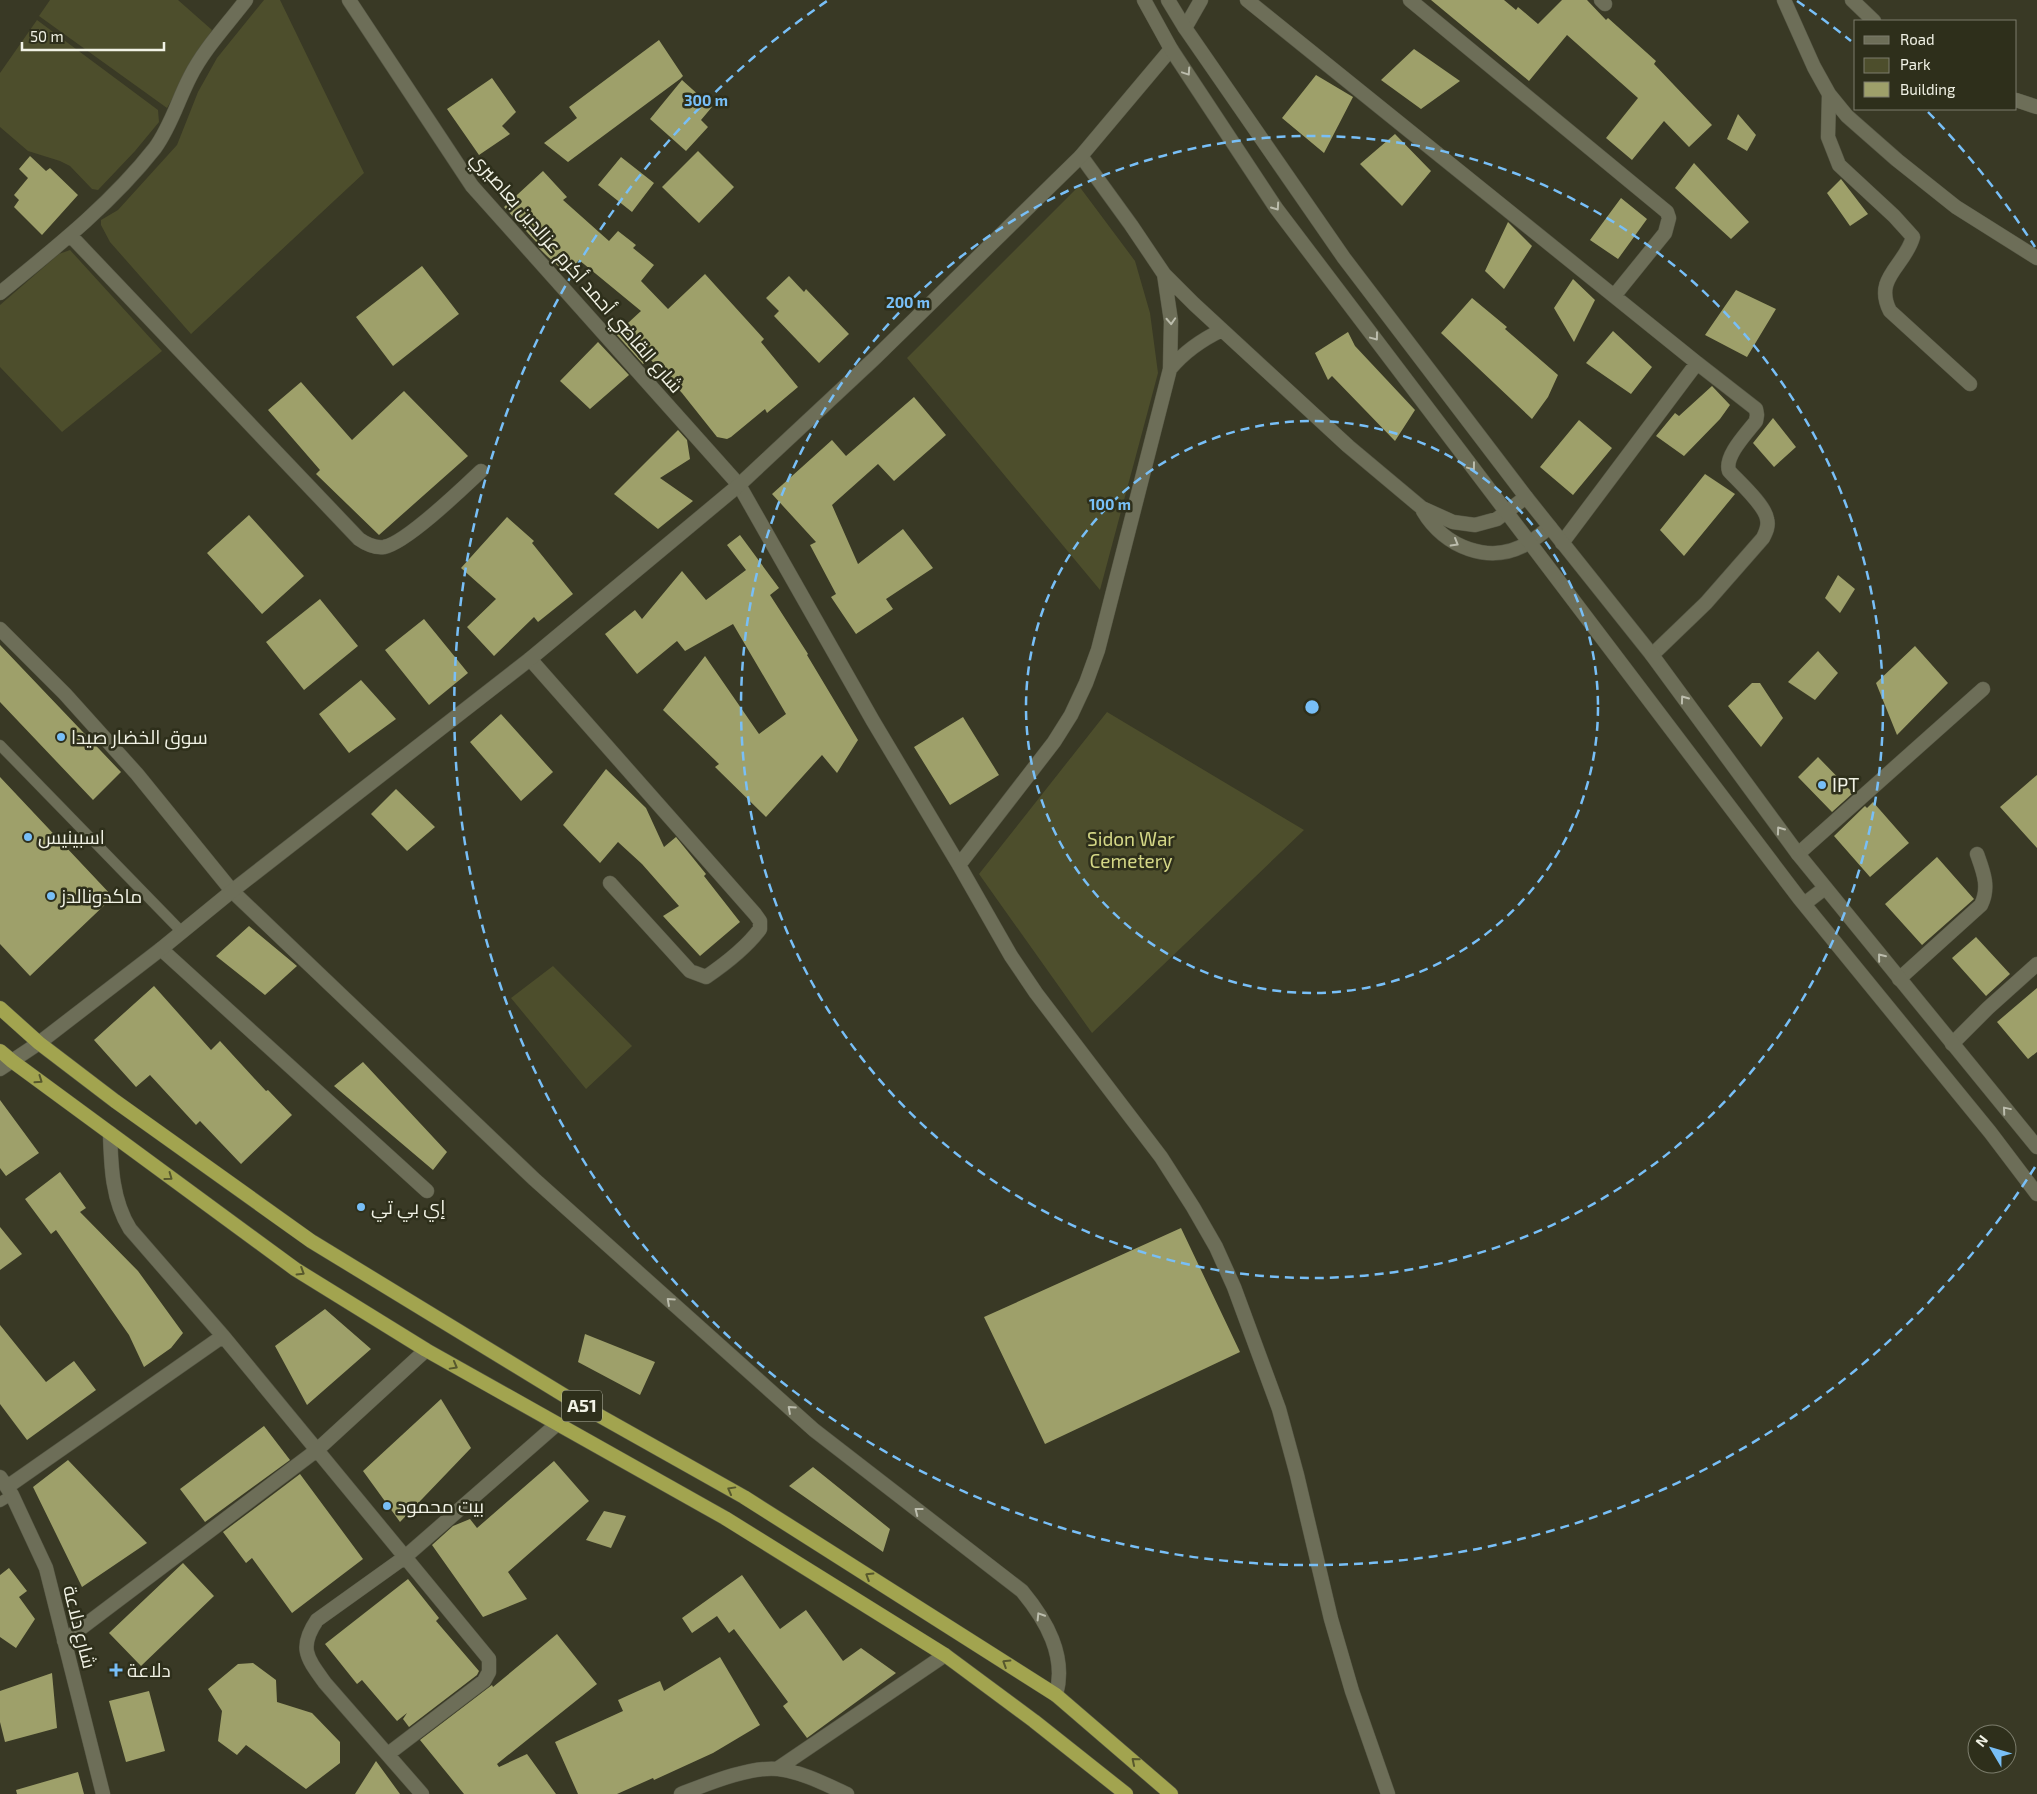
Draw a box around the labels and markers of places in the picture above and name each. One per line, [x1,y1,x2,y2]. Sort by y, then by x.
centre of rings [1303,698,1321,716]
place label: سوق الخضار صيدا [71,725,208,750]
marker: سوق الخضار صيدا [55,731,67,743]
place label: IPT [1832,773,1859,796]
marker: IPT [1816,779,1828,791]
place label: اسبينيس [38,825,105,849]
marker: اسبينيس [22,831,34,843]
place label: ماكدونالدز [60,884,142,908]
marker: ماكدونالدز [45,890,57,902]
place label: إي بي تي [371,1195,445,1222]
marker: إي بي تي [355,1201,367,1213]
place label: بيت محمود [397,1494,484,1518]
marker: بيت محمود [381,1500,393,1512]
place label: دلاعة [127,1658,171,1681]
marker: دلاعة [109,1663,123,1677]

